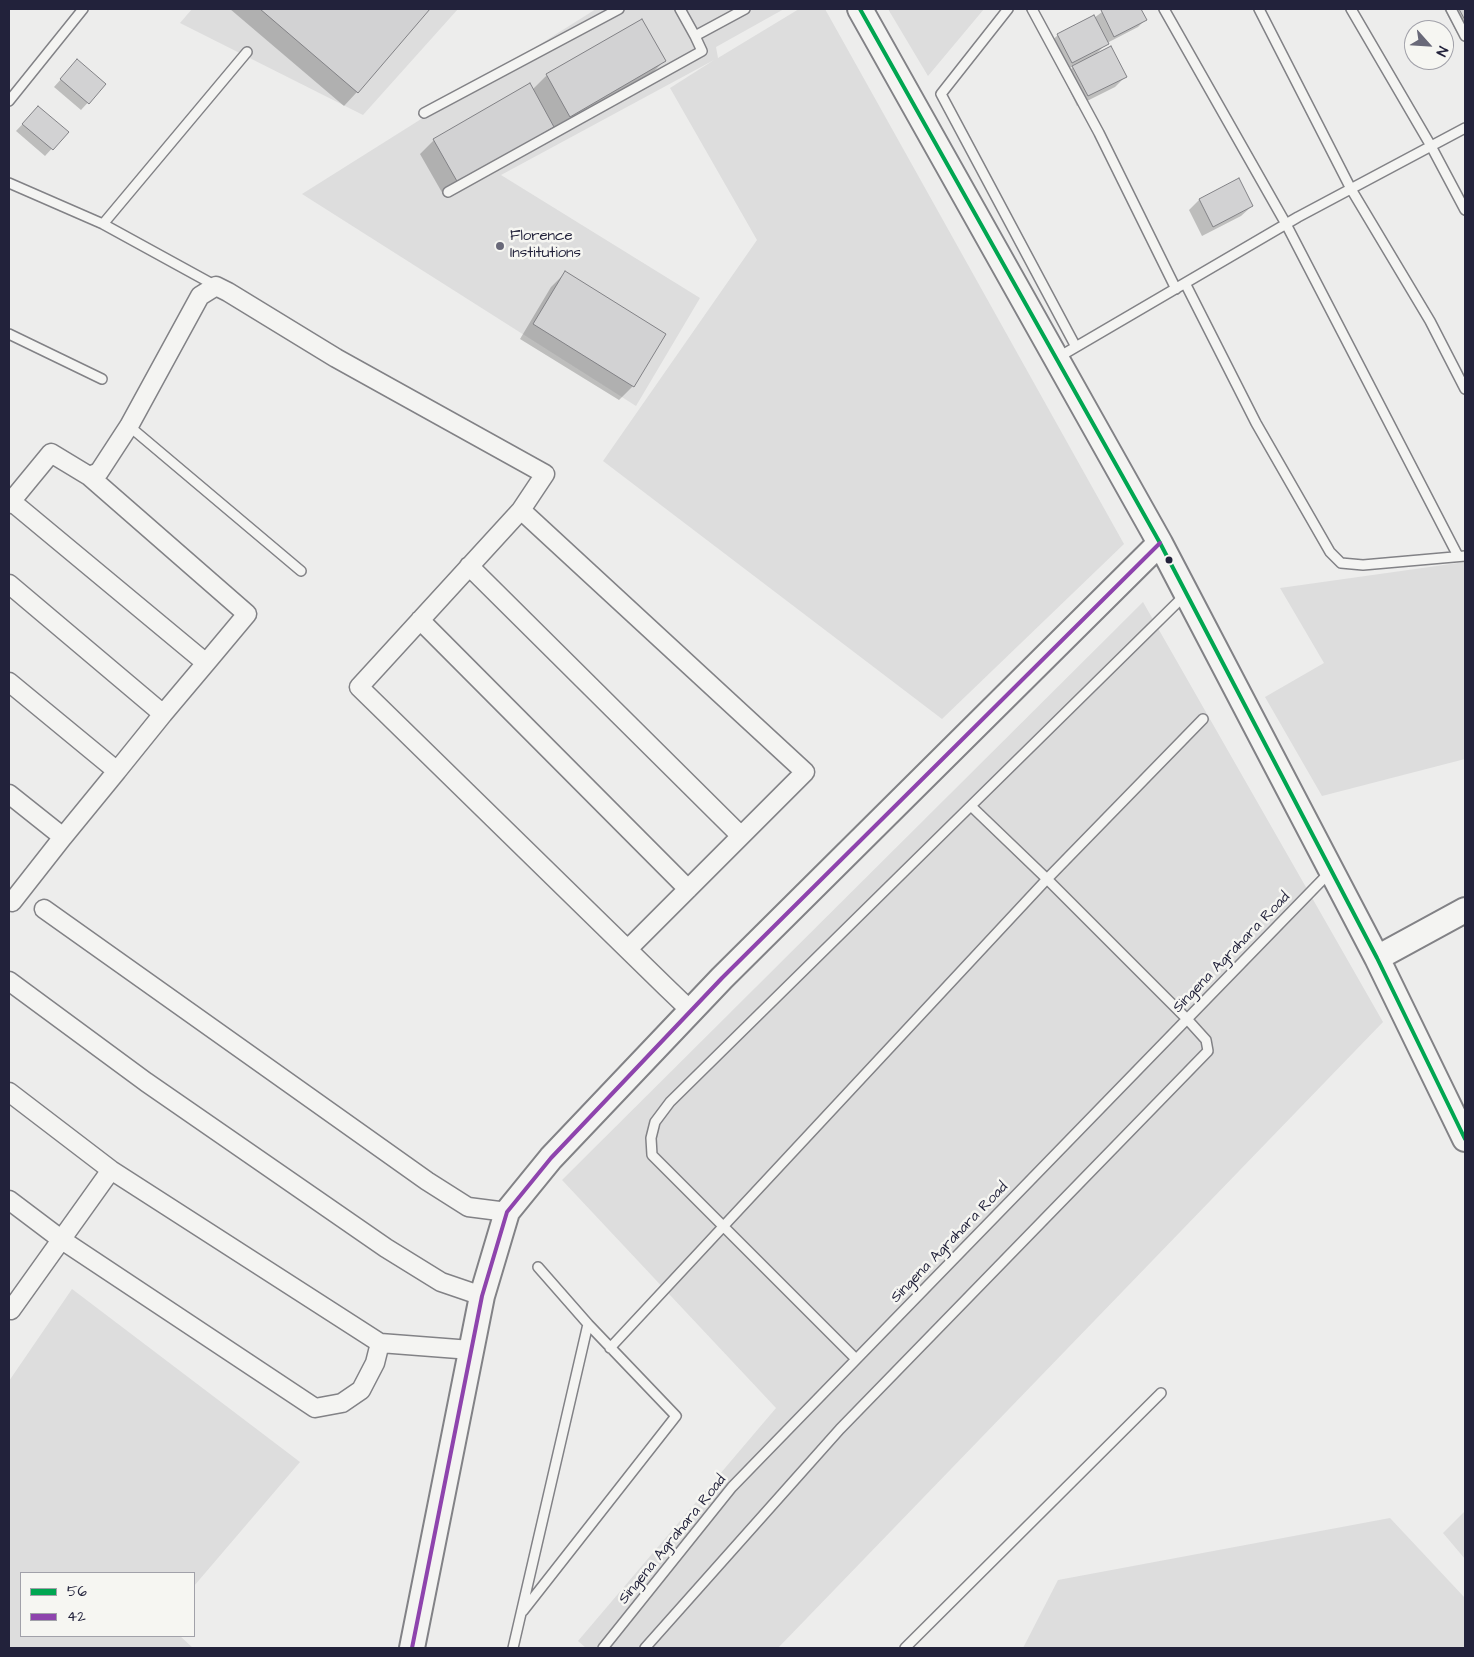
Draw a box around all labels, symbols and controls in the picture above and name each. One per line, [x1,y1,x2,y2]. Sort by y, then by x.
north arrow [1404,20,1454,70]
text: N [1431,43,1452,59]
place label: Florence Institutions [510,228,581,263]
marker: Florence Institutions [494,240,506,252]
unlabelled marker [1164,555,1174,565]
street label: Singena Agrahara Road [1170,889,1294,1017]
street label: Singena Agrahara Road [888,1179,1012,1307]
street label: Singena Agrahara Road [615,1472,731,1608]
legend [20,1572,195,1637]
text: 56 [67,1581,87,1602]
text: 42 [67,1606,86,1627]

